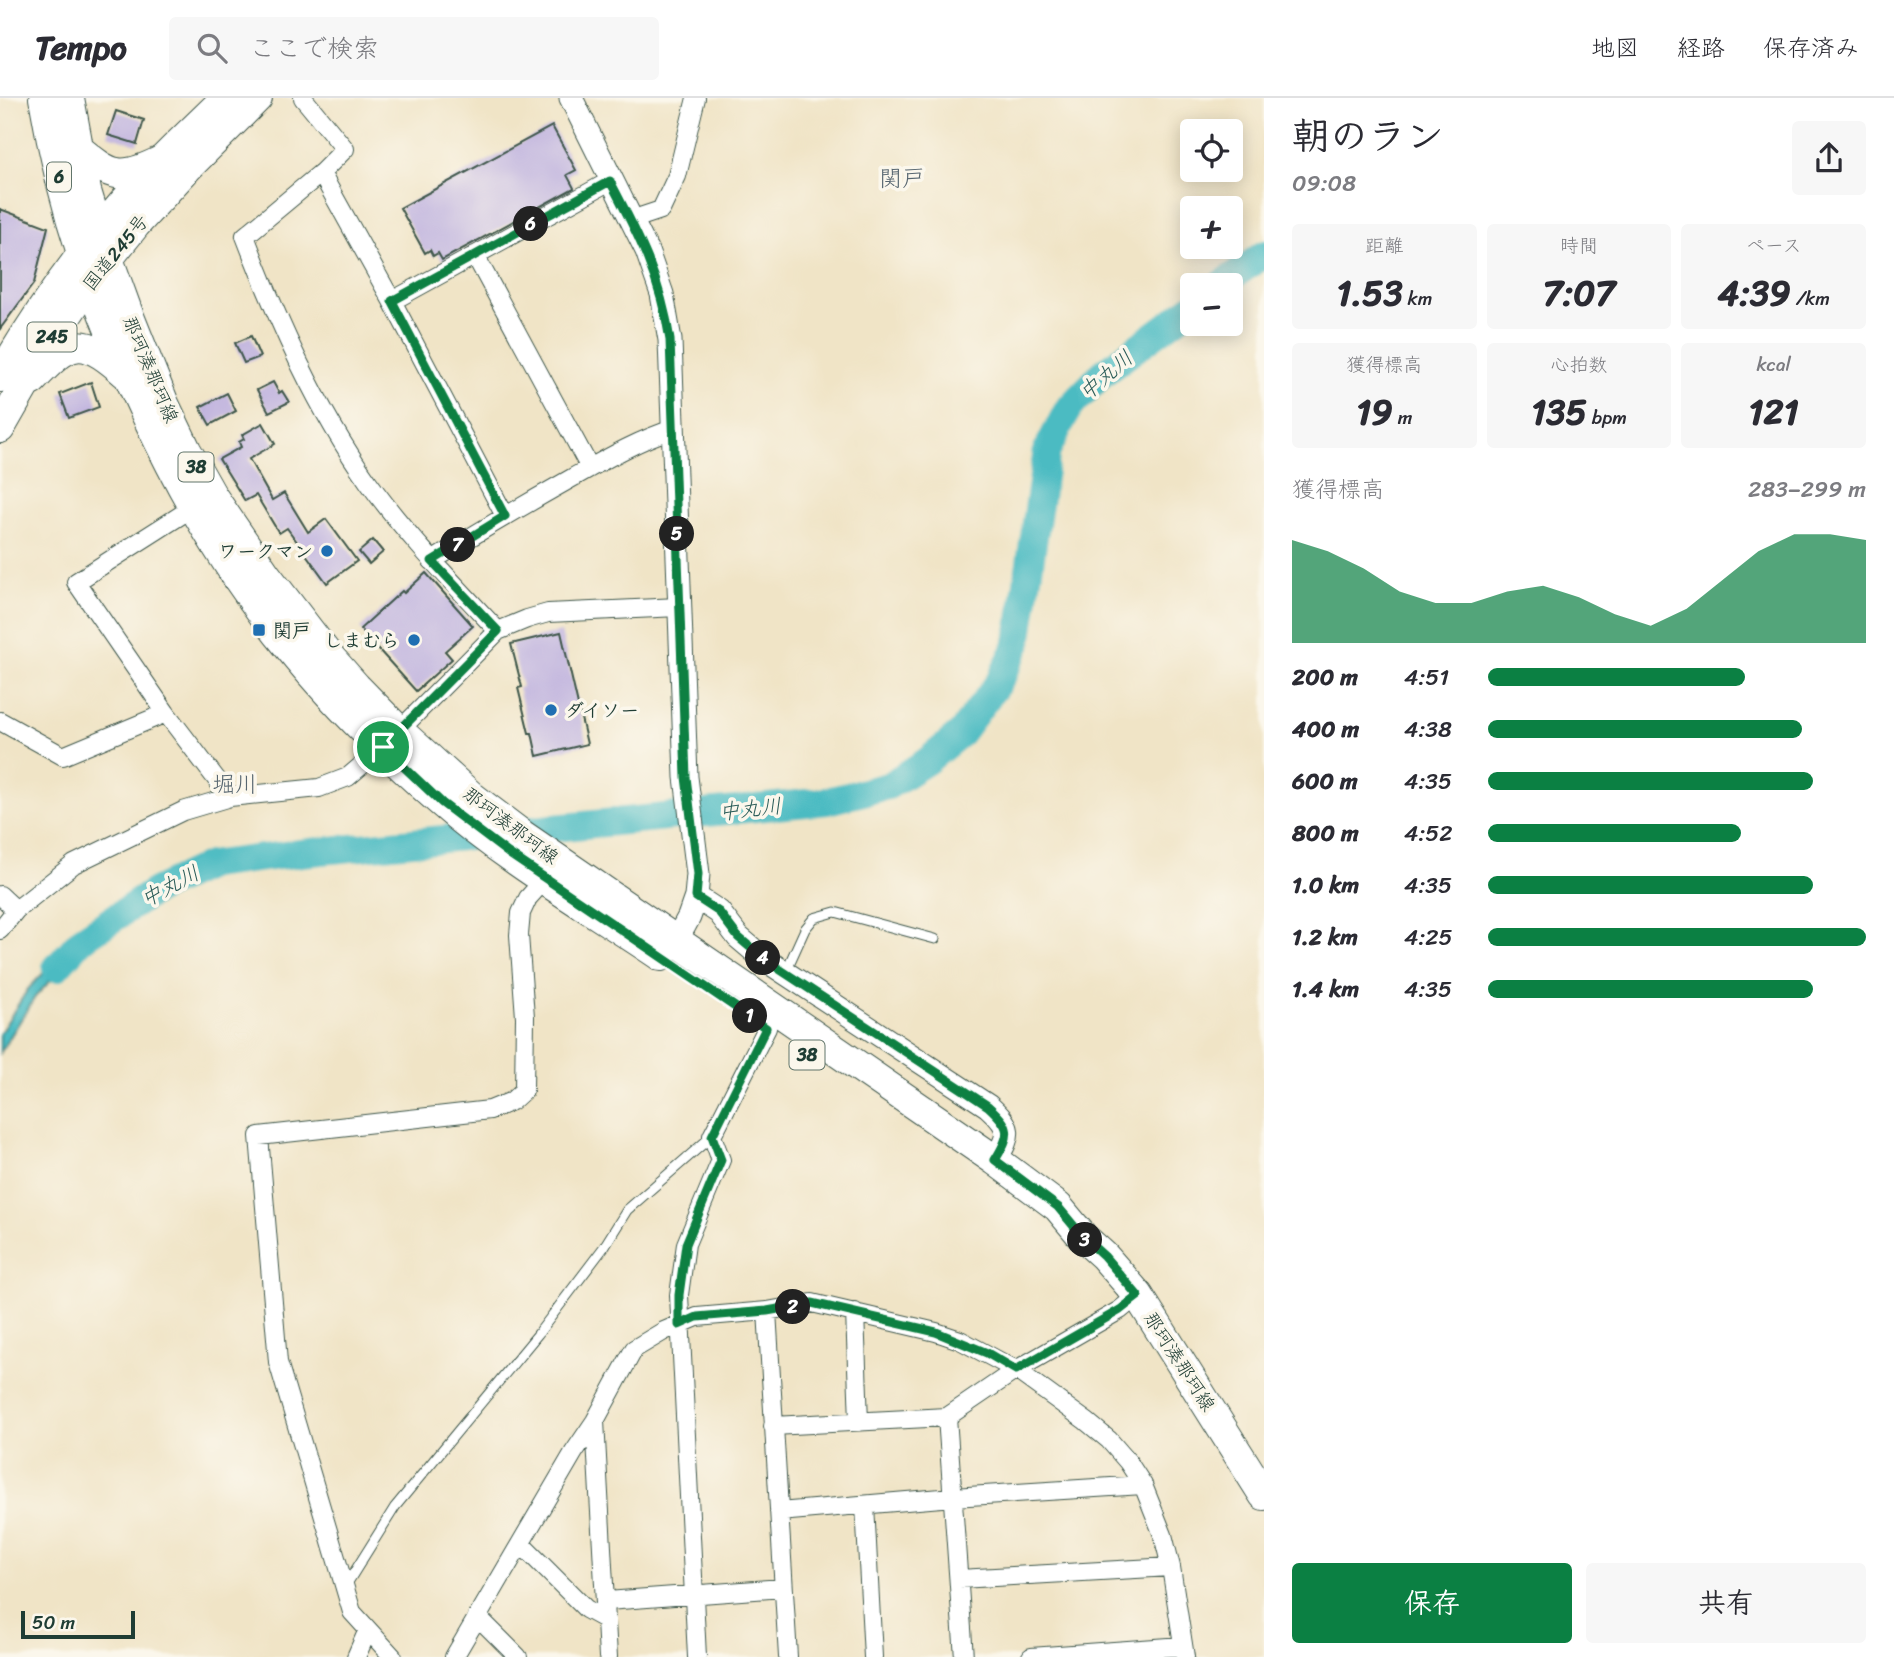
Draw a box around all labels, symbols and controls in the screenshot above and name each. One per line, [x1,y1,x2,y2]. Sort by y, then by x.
search box [169,17,659,80]
text: Tempo [35,19,127,77]
text: ここで検索 [249,25,379,71]
text: 地図 [1591,27,1639,69]
text: 経路 [1677,27,1725,69]
text: 保存済み [1763,27,1859,69]
icon: search [193,29,231,67]
text: 朝のラン [1292,103,1444,170]
map controls [1180,119,1243,336]
button: locate [1180,119,1243,182]
button: share [1792,121,1866,195]
district label: 関戸 [879,158,925,199]
road number: 6 [47,162,71,192]
text: 09:08 [1292,163,1356,204]
button: + [1180,196,1243,259]
street label: 国道245号 [74,206,157,298]
pin: 6 [514,206,548,242]
text: 6 [525,207,536,240]
text: 距離 [1365,229,1403,262]
text: 時間 [1560,229,1598,262]
text: ペース [1746,229,1802,262]
text: 1.53 [1336,262,1403,324]
text: 7:07 [1543,262,1615,324]
text: 4:39 [1718,262,1791,324]
button: − [1180,273,1243,336]
text: km [1403,282,1432,315]
text: /km [1791,282,1830,315]
street label: 那珂湊那珂線 [113,310,188,428]
road number: 245 [28,323,76,352]
water label: 中丸川 [1070,340,1142,410]
text: 獲得標高 [1346,348,1422,381]
text: 心拍数 [1550,348,1608,381]
text: kcal [1756,348,1791,381]
text: 19 [1356,381,1393,443]
text: 135 [1531,381,1587,443]
text: 121 [1749,381,1799,443]
text: m [1393,401,1412,434]
text: bpm [1587,401,1627,434]
road number: 38 [178,452,214,482]
text: 獲得標高 [1292,469,1384,510]
text: 283–299 m [1748,469,1866,510]
pin: 5 [660,516,694,551]
text: 5 [671,517,682,550]
pin: 7 [440,528,476,562]
text: 7 [452,528,463,561]
place label: ワークマン [218,535,313,568]
marker: ワークマン [319,543,335,559]
place label: 関戸 [273,614,311,647]
marker: 関戸 [251,622,267,638]
place label: しまむら [324,624,400,657]
marker: しまむら [406,632,422,648]
text: 200 m [1292,657,1358,698]
text: 4:51 [1404,657,1449,698]
place label: ダイソー [565,694,639,727]
marker: ダイソー [543,702,559,718]
text: 400 m [1292,709,1359,750]
text: 4:38 [1404,709,1452,750]
pin [353,717,413,777]
icon: arrive [364,728,402,766]
text: 600 m [1292,761,1358,802]
text: 4:35 [1404,761,1452,802]
district label: 堀川 [212,764,258,805]
street label: 那珂湊那珂線 [455,778,566,873]
water label: 中丸川 [717,787,783,831]
text: 800 m [1292,813,1359,854]
text: 4:52 [1404,813,1453,854]
water label: 中丸川 [133,854,207,918]
text: 1.0 km [1292,865,1359,906]
text: 4:35 [1404,865,1452,906]
text: 1.2 km [1292,917,1358,958]
text: 4:25 [1404,917,1453,958]
pin: 4 [746,940,780,976]
text: 4 [757,941,768,974]
text: 1.4 km [1292,969,1359,1010]
text: 4:35 [1404,969,1452,1010]
pin: 1 [732,998,768,1034]
text: 1 [745,999,754,1032]
road number: 38 [790,1040,824,1070]
pin: 3 [1068,1222,1102,1258]
text: 3 [1079,1223,1090,1256]
pin: 2 [776,1290,810,1324]
text: 2 [787,1290,798,1323]
street label: 那珂湊那珂線 [1135,1304,1224,1418]
button: 保存 [1292,1563,1572,1643]
button: 共有 [1586,1563,1866,1643]
text: 50 m [32,1606,75,1639]
scale bar [21,1608,135,1640]

